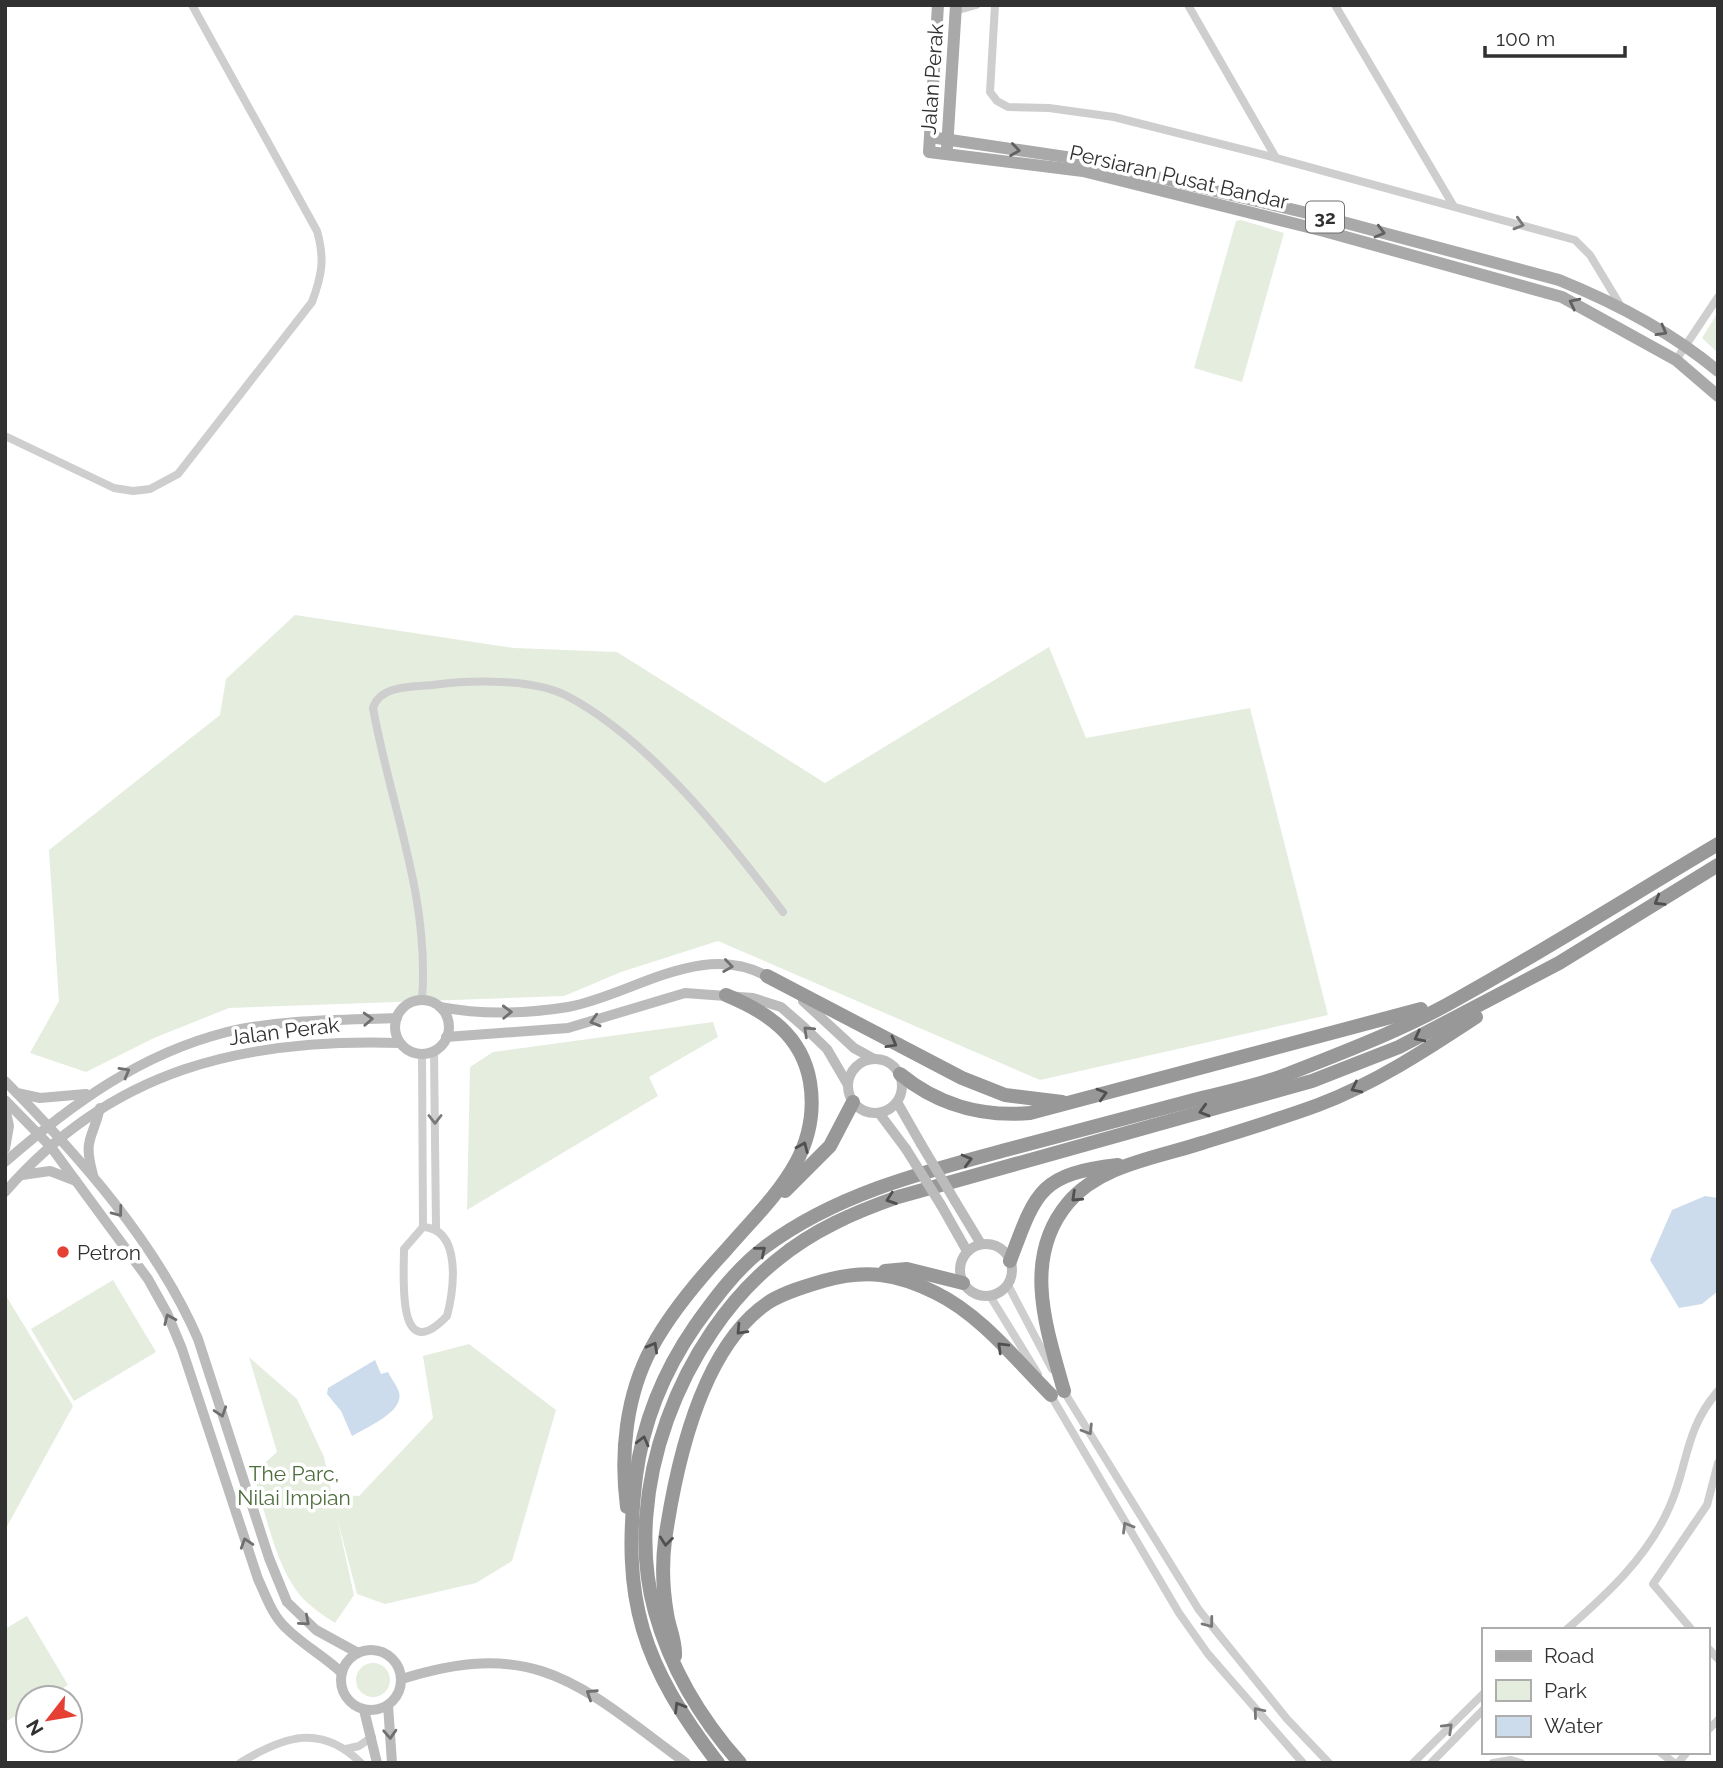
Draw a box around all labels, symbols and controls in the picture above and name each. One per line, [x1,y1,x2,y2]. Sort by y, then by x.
scale bar [1485,14,1625,58]
street label: Jalan Perak [916,23,948,135]
text: 100 m [1496,26,1555,51]
street label: Persiaran Pusat Bandar [1067,140,1292,215]
one-way arrow [1009,142,1020,157]
road number: 32 [1306,202,1344,232]
one-way arrow [1512,216,1524,231]
one-way arrow [1373,224,1385,238]
one-way arrow [1569,298,1581,312]
one-way arrow [1655,323,1667,336]
one-way arrow [1654,892,1667,905]
one-way arrow [722,958,733,973]
one-way arrow [503,1004,513,1020]
street label: Jalan Perak [227,1012,341,1050]
one-way arrow [363,1012,374,1027]
one-way arrow [589,1012,601,1027]
one-way arrow [803,1026,816,1039]
one-way arrow [1414,1029,1426,1043]
one-way arrow [884,1035,897,1048]
one-way arrow [118,1067,131,1080]
one-way arrow [1351,1080,1363,1094]
one-way arrow [1096,1087,1108,1102]
one-way arrow [1199,1103,1211,1117]
one-way arrow [427,1114,443,1125]
one-way arrow [795,1141,809,1154]
one-way arrow [961,1154,973,1168]
one-way arrow [1071,1188,1084,1201]
one-way arrow [886,1191,898,1205]
one-way arrow [109,1204,122,1216]
place label: Petron [77,1240,141,1265]
marker: Petron [55,1244,71,1260]
one-way arrow [753,1247,766,1260]
one-way arrow [163,1314,177,1326]
one-way arrow [737,1322,750,1335]
one-way arrow [645,1342,658,1355]
one-way arrow [998,1342,1011,1355]
one-way arrow [213,1405,228,1417]
one-way arrow [1080,1423,1093,1436]
one-way arrow [634,1435,649,1447]
park label: The Parc, Nilai Impian [237,1461,351,1510]
one-way arrow [1122,1521,1135,1534]
one-way arrow [659,1536,674,1547]
one-way arrow [240,1538,255,1550]
one-way arrow [297,1613,310,1625]
one-way arrow [1201,1615,1214,1628]
legend [1482,1628,1709,1754]
text: Road [1544,1643,1594,1668]
text: Park [1544,1678,1587,1703]
north arrow [14,1684,84,1754]
one-way arrow [586,1690,599,1703]
one-way arrow [674,1702,687,1715]
one-way arrow [1254,1707,1266,1720]
text: Water [1544,1713,1603,1738]
text: N [21,1716,48,1740]
one-way arrow [1440,1724,1453,1737]
one-way arrow [382,1729,397,1740]

